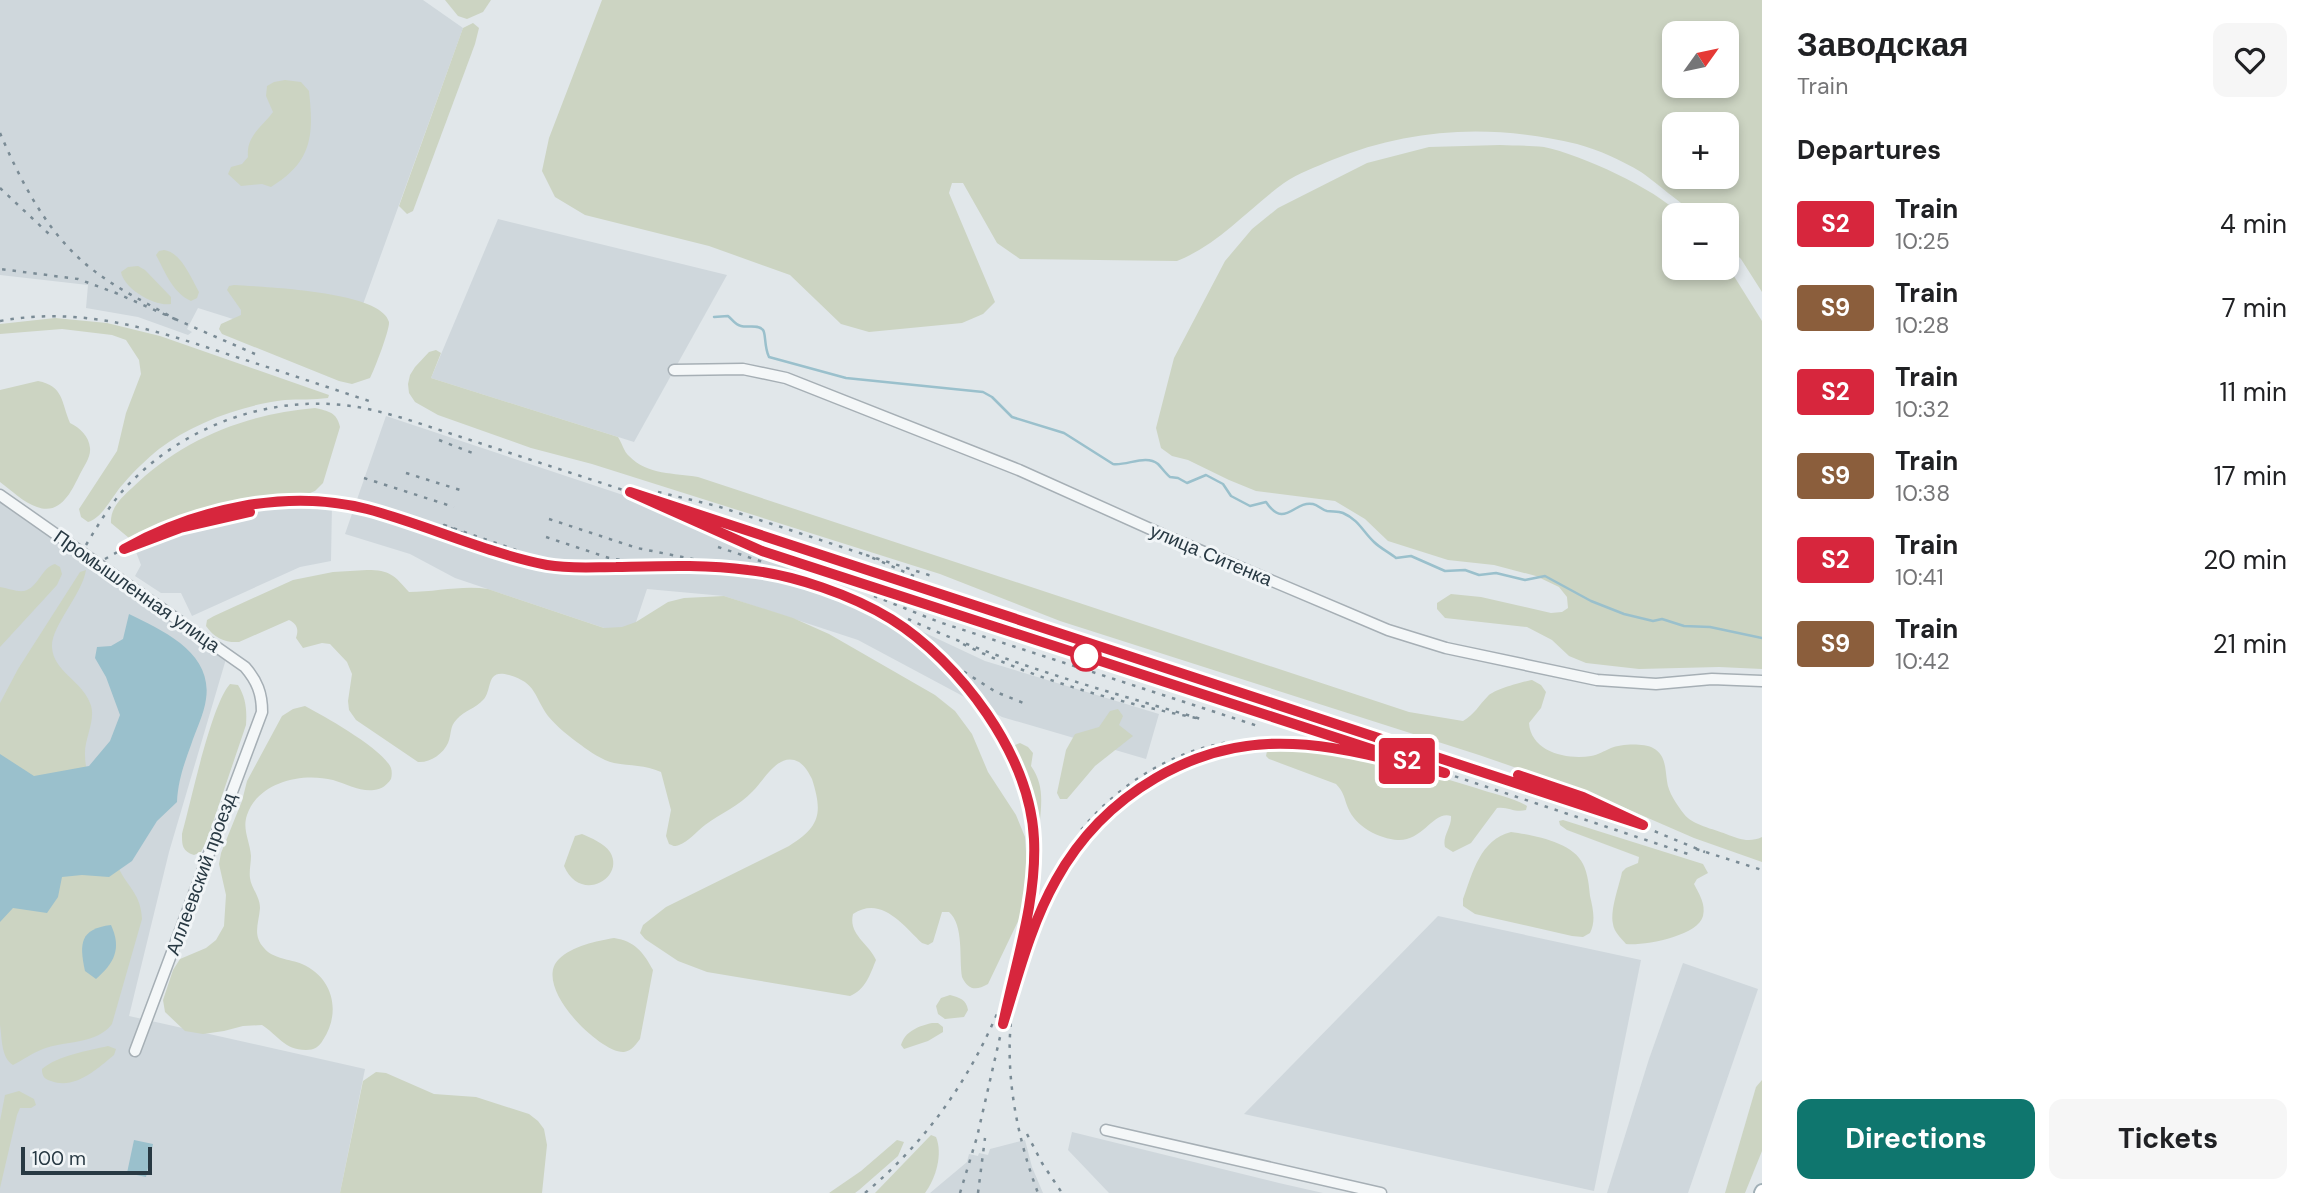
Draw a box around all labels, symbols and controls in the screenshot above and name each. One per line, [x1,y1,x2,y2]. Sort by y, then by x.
north arrow [1662,21,1740,98]
map controls [1662,21,1739,280]
text: Заводская [1797,23,1969,66]
button: heart [2213,23,2287,97]
text: Train [1797,71,1848,101]
button: + [1662,112,1739,189]
text: Departures [1797,133,1941,167]
text: Train [1895,192,1958,226]
button: − [1662,203,1739,280]
text: 4 min [2220,207,2287,241]
text: S2 [1821,208,1850,239]
text: 10:25 [1895,226,1950,256]
text: Train [1895,276,1958,310]
text: 7 min [2222,291,2287,325]
text: S9 [1821,292,1850,323]
text: 10:28 [1895,310,1949,340]
text: Train [1895,360,1958,394]
text: 11 min [2220,375,2287,409]
text: S2 [1821,376,1850,407]
text: 10:32 [1895,394,1949,424]
text: Train [1895,444,1958,478]
text: 17 min [2214,459,2287,493]
text: S9 [1821,460,1850,491]
text: 10:38 [1895,478,1950,508]
street label: улица Ситенка [1146,518,1276,592]
street label: Промышленная улица [49,524,225,658]
text: Train [1895,528,1958,562]
text: 20 min [2203,543,2287,577]
text: S2 [1821,544,1850,575]
text: 10:41 [1895,562,1944,592]
text: Train [1895,612,1958,646]
text: 21 min [2213,627,2287,661]
text: S9 [1821,628,1850,659]
unlabelled marker [1071,641,1101,671]
text: 10:42 [1895,646,1950,676]
line badge: S2 [1376,738,1438,784]
text: S2 [1393,745,1421,776]
street label: Аллеевский проезд [160,789,242,959]
button: Directions [1797,1099,2035,1179]
button: Tickets [2049,1099,2287,1179]
scale bar [21,1144,152,1176]
text: 100 m [32,1146,86,1171]

